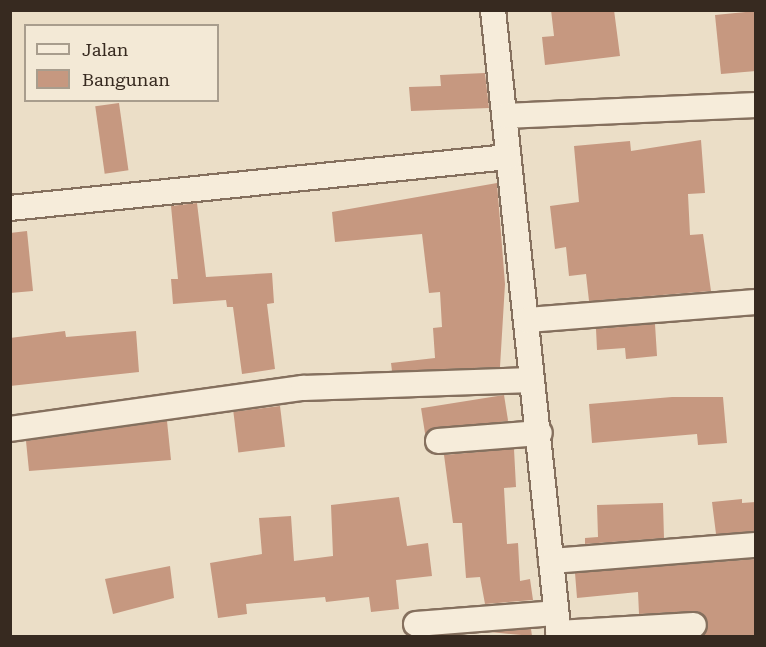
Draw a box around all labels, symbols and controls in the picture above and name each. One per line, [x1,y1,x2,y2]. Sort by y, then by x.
legend [24,24,219,102]
text: Jalan [82,39,128,60]
text: Bangunan [82,69,170,90]

